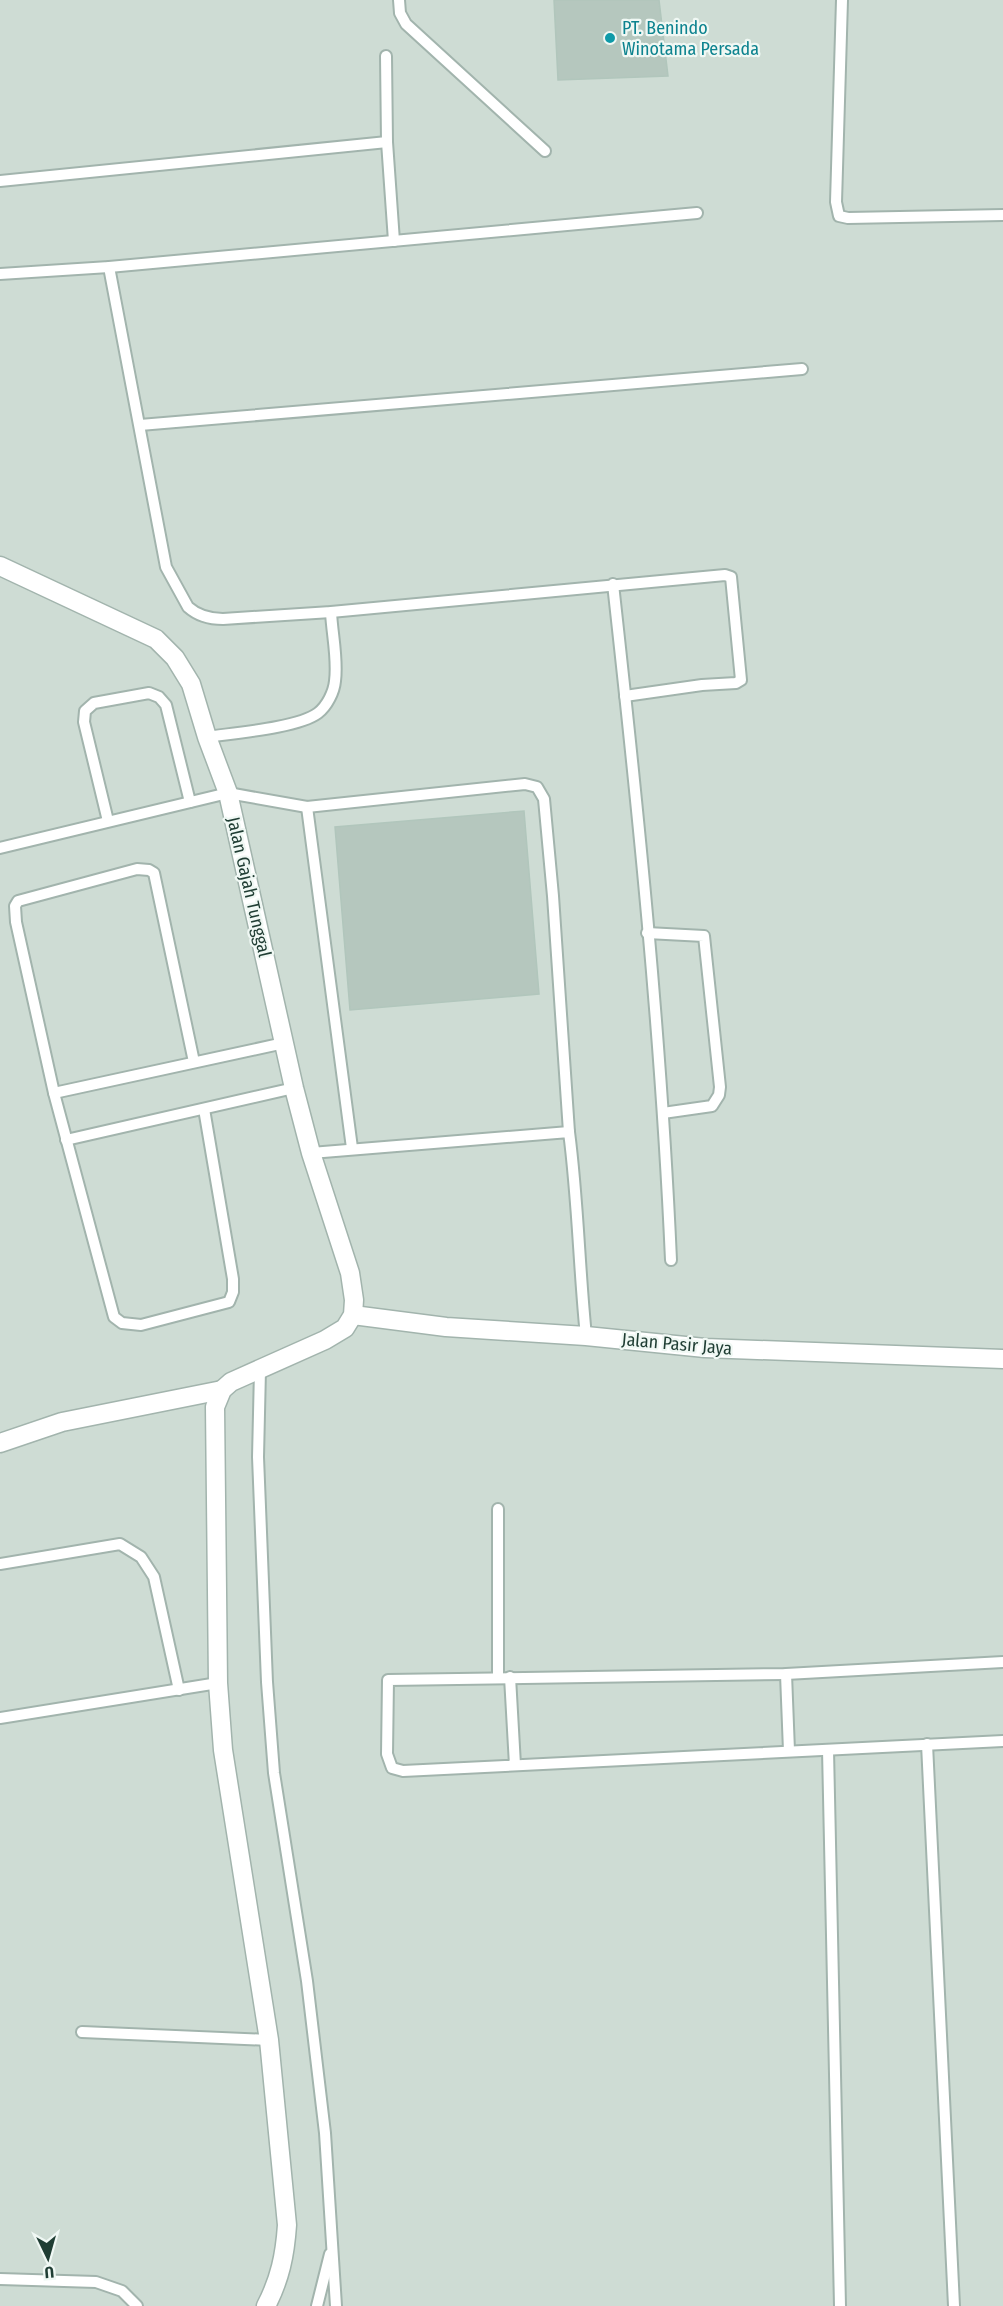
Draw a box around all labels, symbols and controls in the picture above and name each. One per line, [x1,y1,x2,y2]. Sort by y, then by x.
place label: PT. Benindo Winotama Persada [622,17,759,60]
marker: PT. Benindo Winotama Persada [603,31,617,45]
street label: Jalan Gajah Tunggal [222,815,276,960]
street label: Jalan Pasir Jaya [621,1328,733,1360]
north arrow [18,2228,78,2288]
text: U [44,2263,55,2282]

